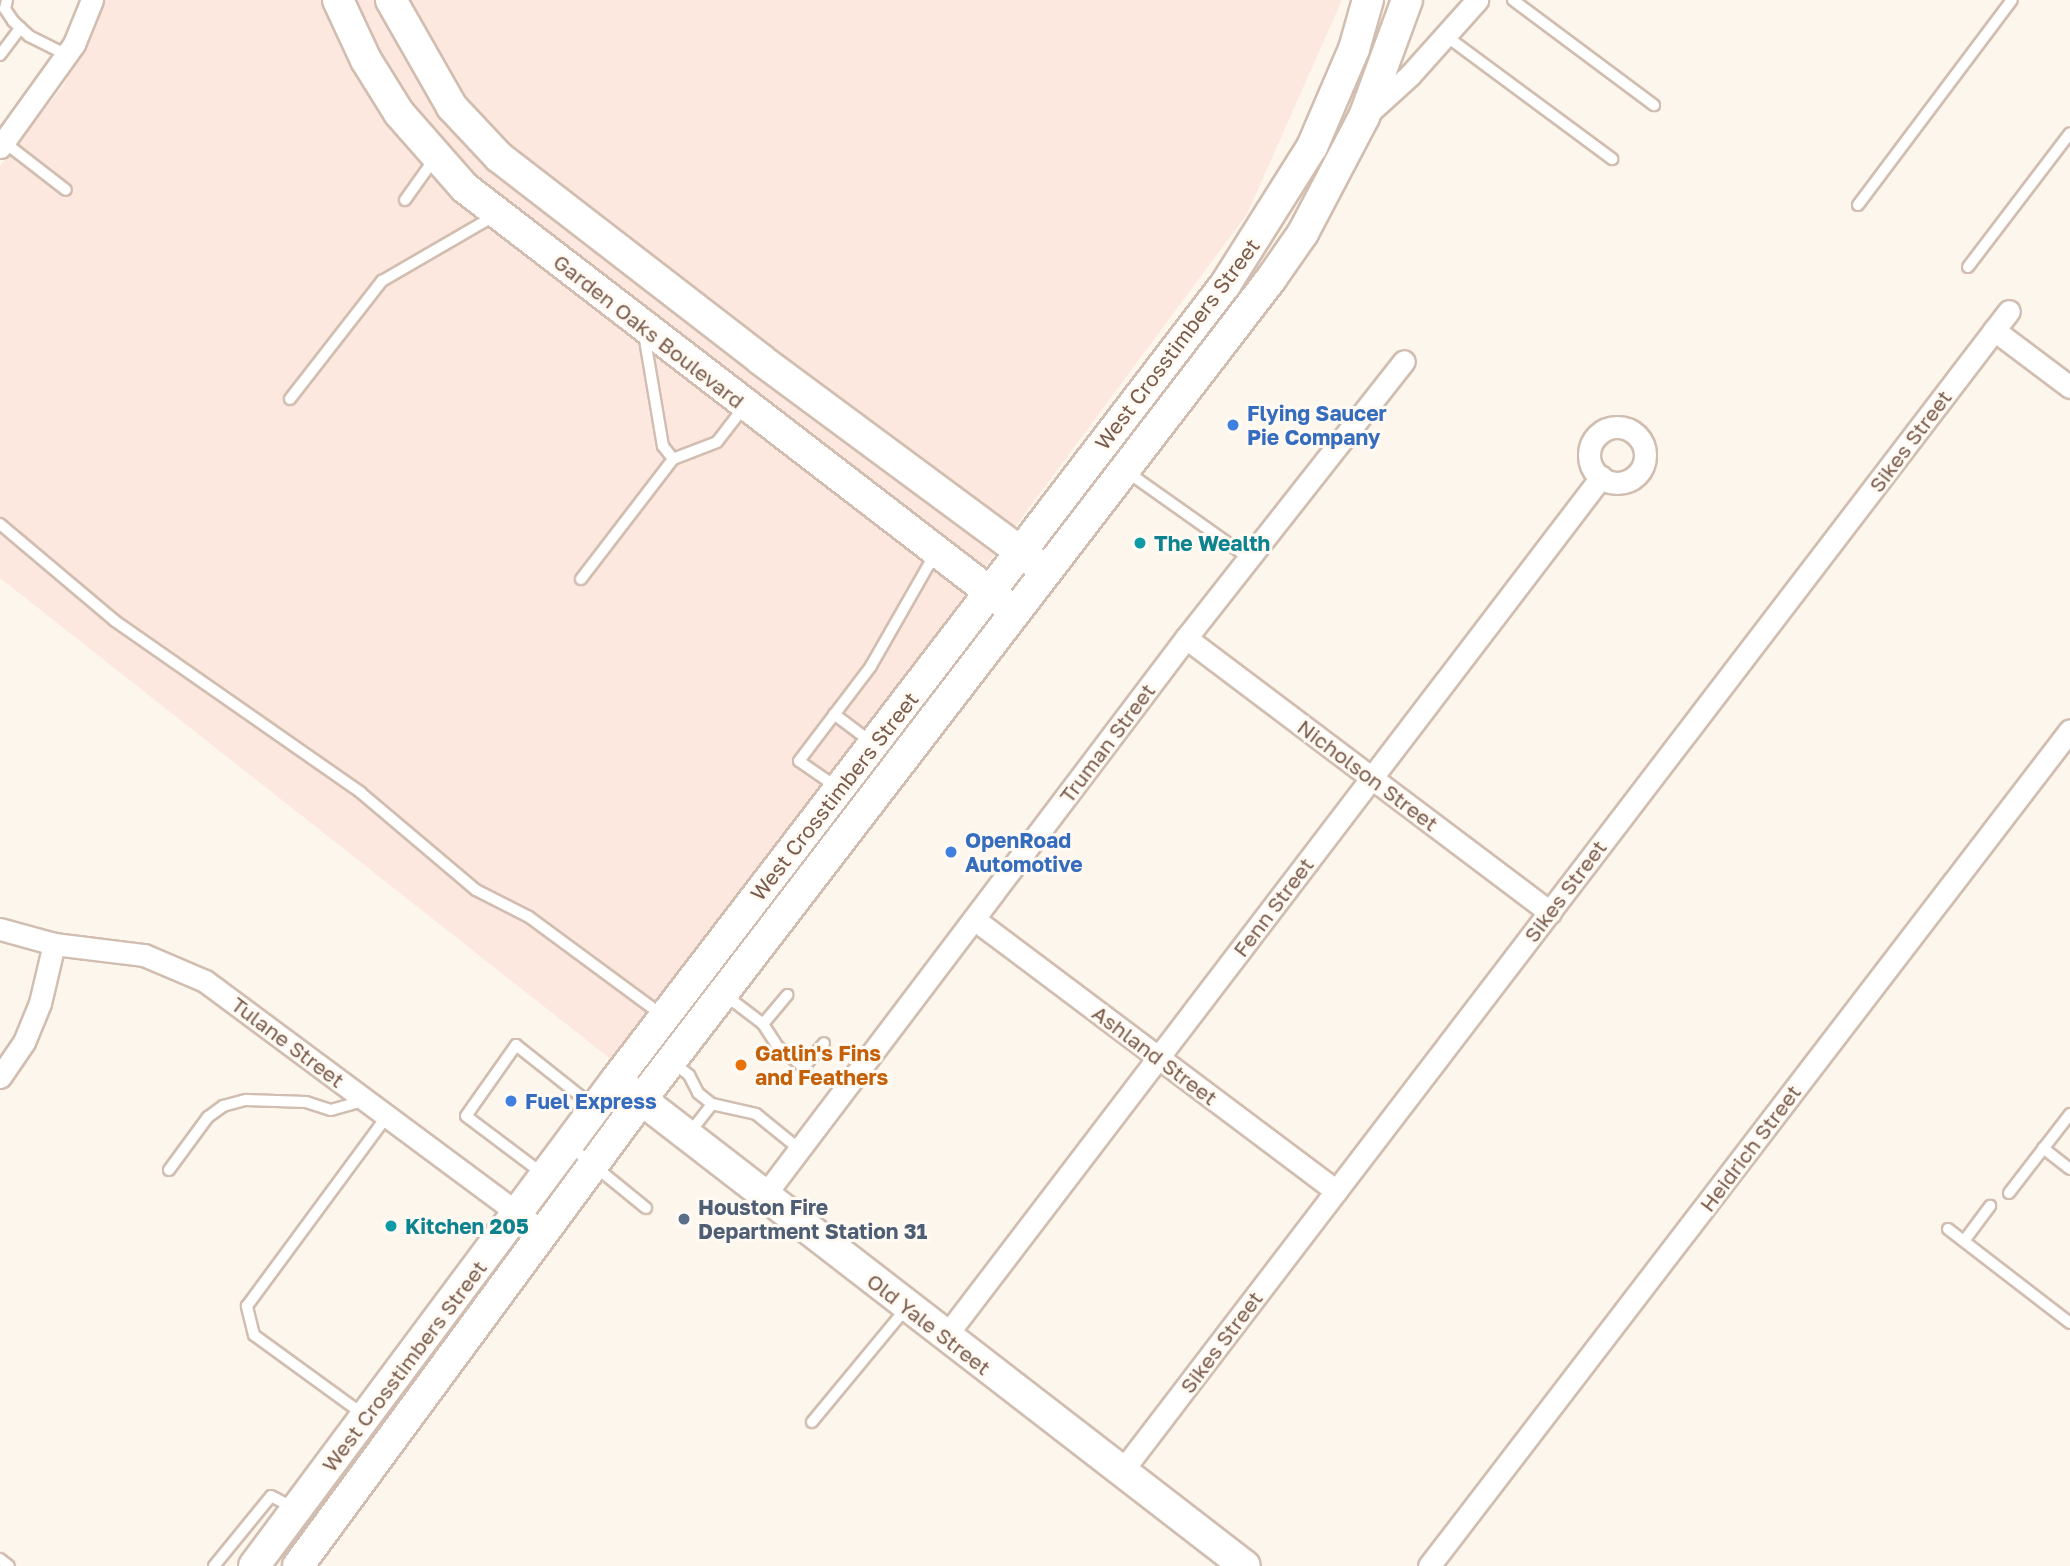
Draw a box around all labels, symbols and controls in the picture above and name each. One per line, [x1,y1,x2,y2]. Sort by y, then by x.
street label: West Crosstimbers Street [1089,233,1265,455]
street label: Garden Oaks Boulevard [549,249,749,413]
street label: Sikes Street [1863,385,1957,497]
place label: Flying Saucer Pie Company [1247,400,1387,450]
marker: Flying Saucer Pie Company [1225,417,1241,433]
place label: The Wealth [1154,530,1270,556]
marker: The Wealth [1132,535,1148,551]
street label: Truman Street [1054,678,1160,808]
street label: West Crosstimbers Street [745,687,923,905]
street label: Nicholson Street [1293,714,1443,836]
place label: OpenRoad Automotive [965,827,1083,877]
street label: Sikes Street [1518,835,1612,947]
marker: OpenRoad Automotive [943,844,959,860]
street label: Fenn Street [1228,852,1318,962]
street label: Tulane Street [227,991,349,1093]
street label: Ashland Street [1088,1000,1222,1110]
place label: Gatlin's Fins and Feathers [755,1040,888,1090]
marker: Gatlin's Fins and Feathers [733,1057,749,1073]
street label: Heidrich Street [1694,1080,1806,1216]
place label: Fuel Express [525,1088,657,1114]
marker: Fuel Express [503,1093,519,1109]
place label: Houston Fire Department Station 31 [698,1194,927,1244]
marker: Houston Fire Department Station 31 [676,1211,692,1227]
place label: Kitchen 205 [405,1213,529,1239]
marker: Kitchen 205 [383,1218,399,1234]
street label: West Crosstimbers Street [316,1255,492,1477]
street label: Old Yale Street [862,1268,996,1380]
street label: Sikes Street [1174,1286,1268,1398]

